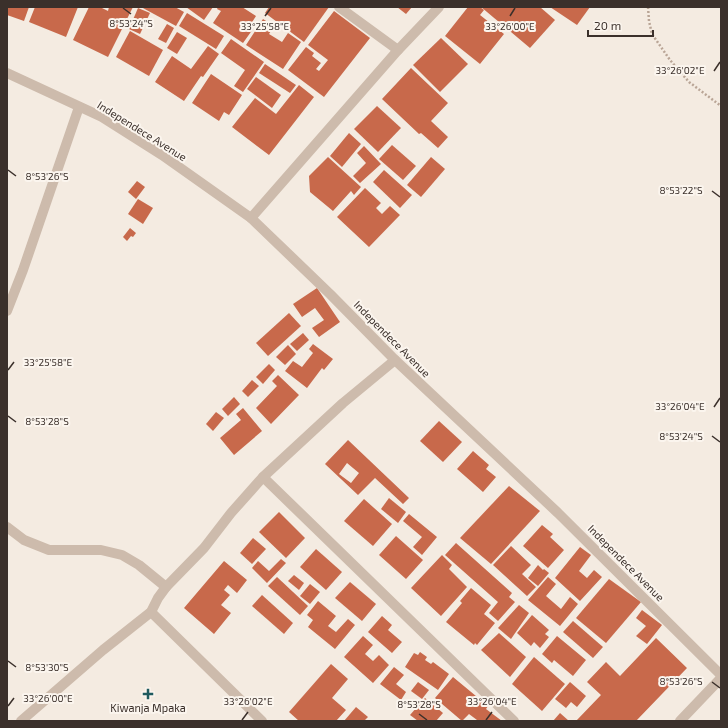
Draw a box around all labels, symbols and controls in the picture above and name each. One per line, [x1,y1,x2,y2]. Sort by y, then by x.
scale bar [588,12,653,38]
text: 8°53'24"S [109,17,153,29]
text: 20 m [594,18,621,32]
text: 33°25'58"E [241,20,290,32]
text: 33°26'00"E [485,20,535,32]
text: 33°26'02"E [656,64,705,76]
street label: Independece Avenue [95,98,189,163]
text: 8°53'26"S [25,170,69,182]
text: 8°53'22"S [659,184,703,196]
street label: Independece Avenue [351,298,433,380]
text: 33°25'58"E [24,356,73,368]
text: 33°26'04"E [655,400,705,412]
text: 8°53'28"S [25,415,69,427]
text: 8°53'24"S [659,430,703,442]
street label: Independece Avenue [585,522,667,604]
text: 8°53'30"S [25,661,69,673]
text: 8°53'26"S [659,675,703,687]
marker: Kiwanja Mpaka [142,688,154,700]
text: 33°26'00"E [23,692,73,704]
text: 33°26'02"E [224,695,273,707]
text: 33°26'04"E [467,695,517,707]
text: 8°53'28"S [397,698,441,710]
place label: Kiwanja Mpaka [110,701,186,715]

